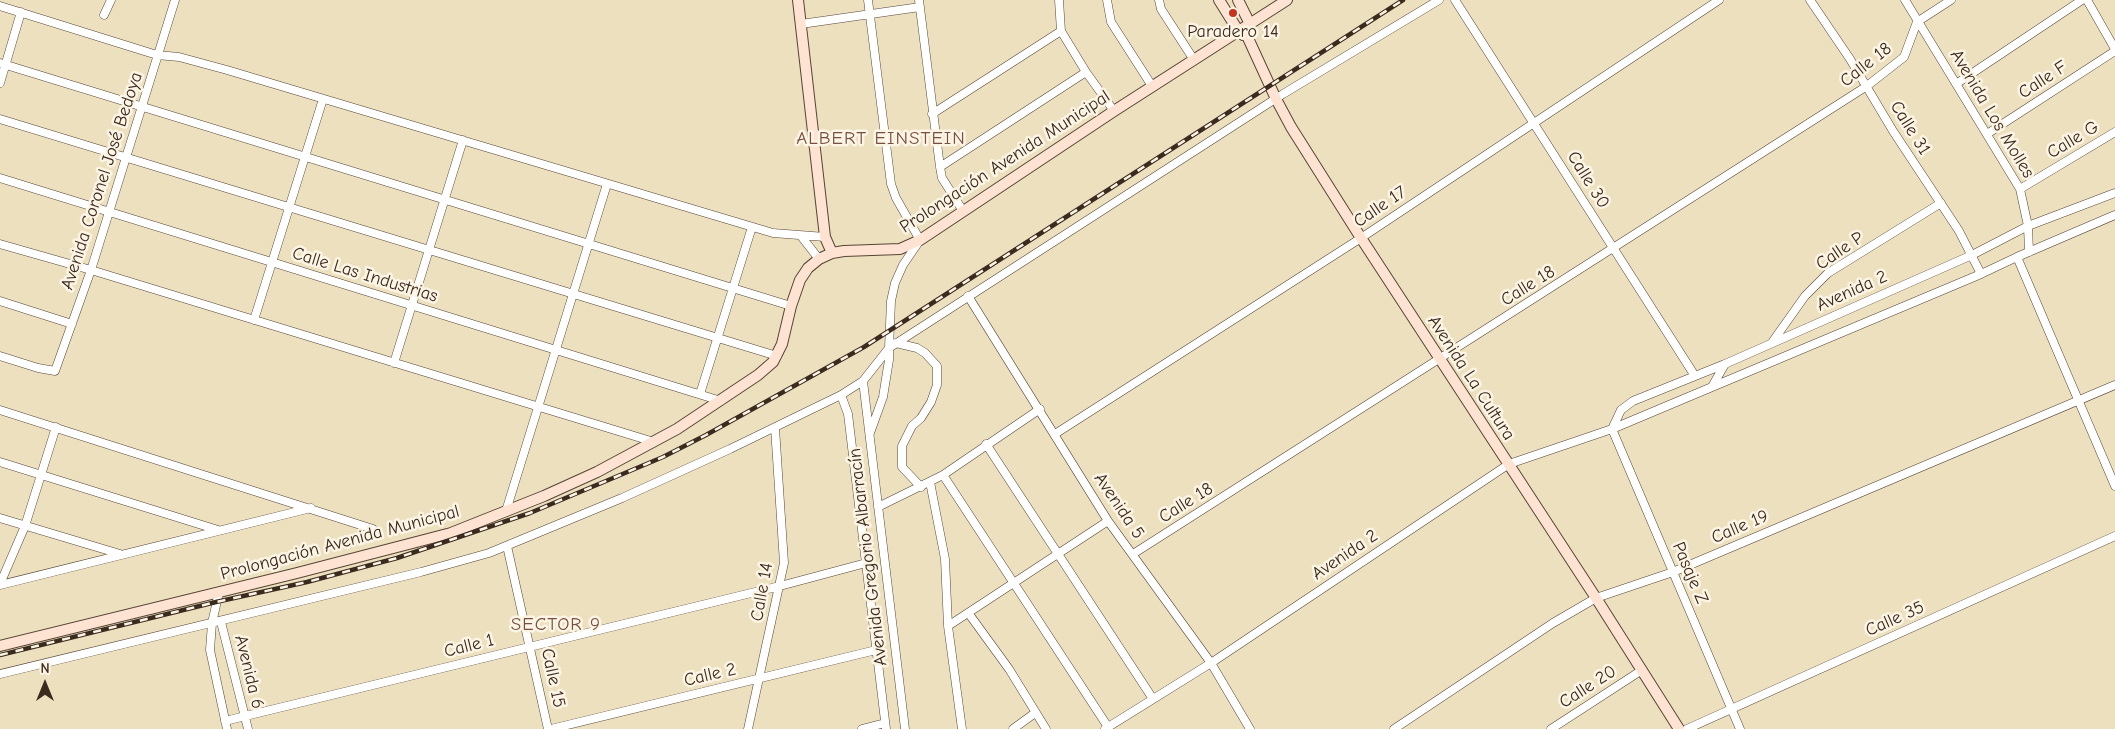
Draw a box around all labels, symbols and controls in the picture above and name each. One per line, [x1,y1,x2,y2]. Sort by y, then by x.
marker: Paradero 14 [1227,7,1239,19]
place label: Paradero 14 [1187,21,1279,43]
street label: Calle 18 [1836,38,1896,92]
street label: Avenida Los Molles [1945,46,2039,182]
street label: Calle F [2015,56,2071,104]
street label: Avenida Coronel José Bedoya [57,69,147,293]
street label: Prolongación Avenida Municipal [896,86,1114,238]
street label: Calle 31 [1885,97,1935,159]
street label: Calle G [2043,116,2103,164]
district label: ALBERT EINSTEIN [794,128,968,150]
street label: Calle 30 [1562,147,1614,213]
street label: Calle 17 [1350,182,1410,232]
street label: Calle P [1812,227,1868,275]
street label: Calle Las Industrias [290,243,440,307]
street label: Calle 18 [1497,261,1559,311]
street label: Avenida 2 [1813,266,1891,316]
street label: Avenida La Cultura [1423,312,1519,444]
street label: Avenida Gregorio Albarracín [844,447,892,667]
street label: Avenida 5 [1089,469,1149,543]
street label: Calle 18 [1155,478,1217,528]
street label: Prolongación Avenida Municipal [218,501,462,585]
street label: Calle 19 [1708,505,1772,549]
street label: Avenida 2 [1308,525,1382,585]
street label: Pasaje Z [1667,539,1713,607]
street label: Calle 14 [746,561,778,623]
street label: Calle 35 [1862,597,1928,641]
district label: SECTOR 9 [510,614,602,636]
street label: Calle 1 [442,629,496,663]
street label: Avenida 6 [229,633,269,711]
street label: Calle 15 [536,646,570,710]
north arrow [20,659,70,709]
street label: Calle 2 [682,659,738,691]
text: N [40,660,50,677]
street label: Calle 20 [1555,661,1621,713]

